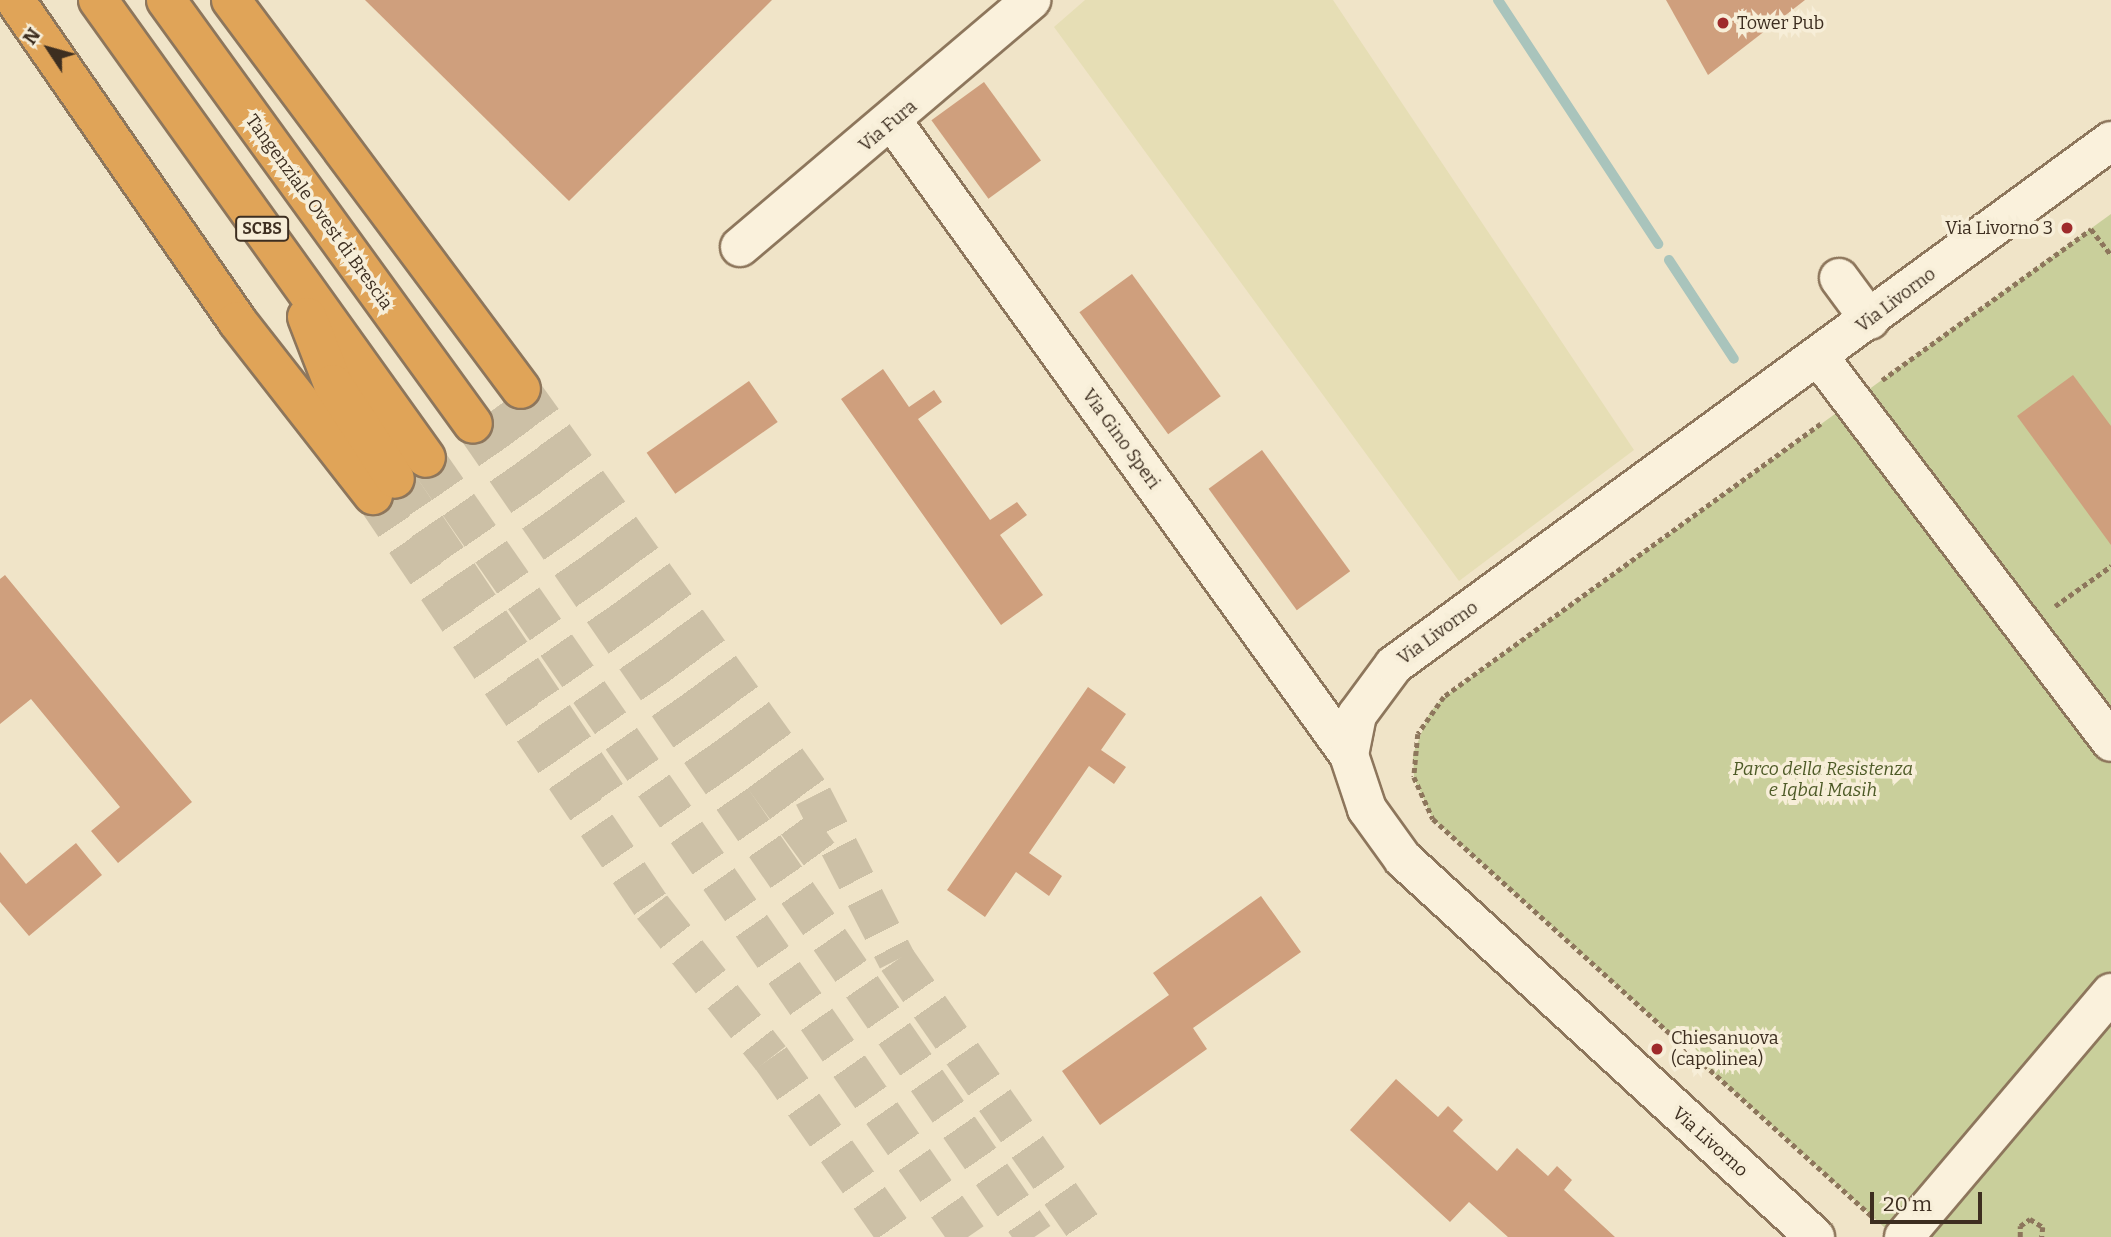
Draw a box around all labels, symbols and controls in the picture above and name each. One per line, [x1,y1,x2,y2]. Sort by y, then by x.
place label: Tower Pub [1737,12,1824,34]
north arrow [14,14,84,84]
marker: Tower Pub [1715,15,1731,31]
text: N [18,24,45,49]
street label: Via Fura [855,96,921,156]
street label: Tangenziale Ovest di Brescia [241,110,397,314]
road number: SCBS [234,216,290,242]
place label: Via Livorno 3 [1945,217,2053,239]
marker: Via Livorno 3 [2059,220,2075,236]
street label: Via Livorno [1852,263,1940,337]
street label: Via Gino Speri [1078,385,1164,493]
street label: Via Livorno [1394,597,1482,669]
park label: Parco della Resistenza e Iqbal Masih [1733,759,1913,802]
place label: Chiesanuova (capolinea) [1671,1028,1778,1070]
marker: Chiesanuova (capolinea) [1649,1041,1665,1057]
street label: Via Livorno [1668,1103,1752,1181]
scale bar [1873,1178,1985,1222]
text: 20 m [1883,1191,1932,1217]

